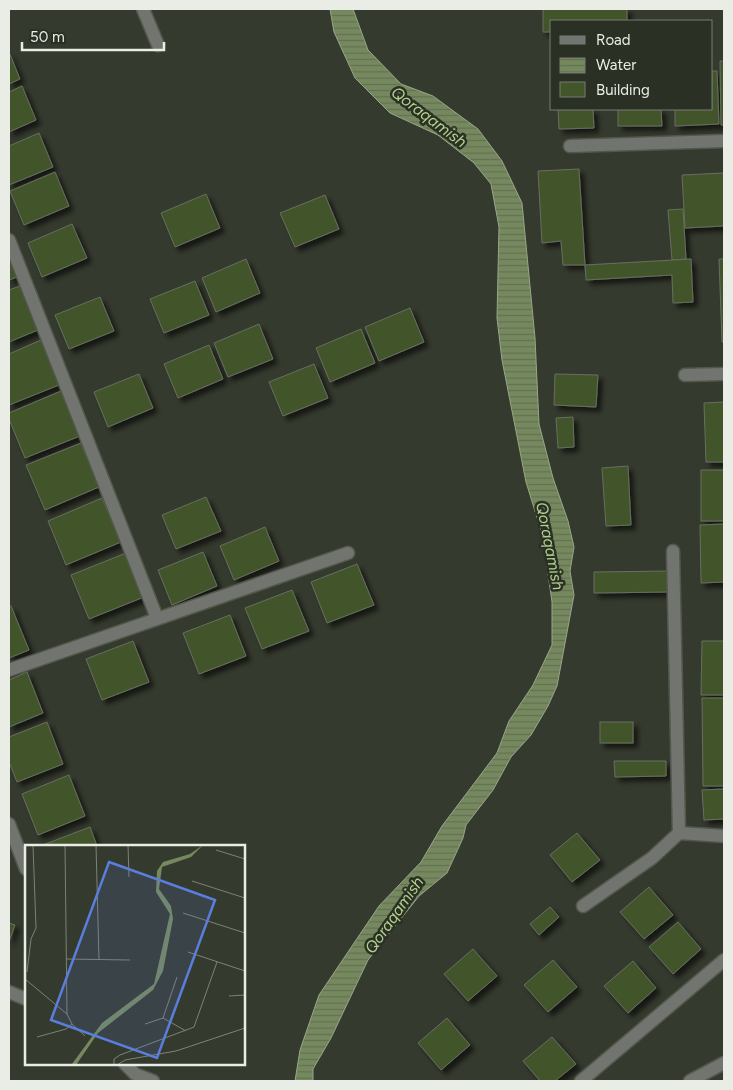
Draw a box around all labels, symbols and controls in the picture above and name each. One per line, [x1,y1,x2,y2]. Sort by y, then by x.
scale bar [22,20,165,52]
legend [550,20,713,110]
text: 50 m [30,28,65,46]
text: Road [596,31,631,49]
text: Water [596,56,636,74]
text: Building [596,81,650,99]
water label: Qoraqamish [388,83,470,151]
water label: Qoraqamish [532,500,568,592]
inset map [25,845,245,1065]
water label: Qoraqamish [361,873,427,957]

